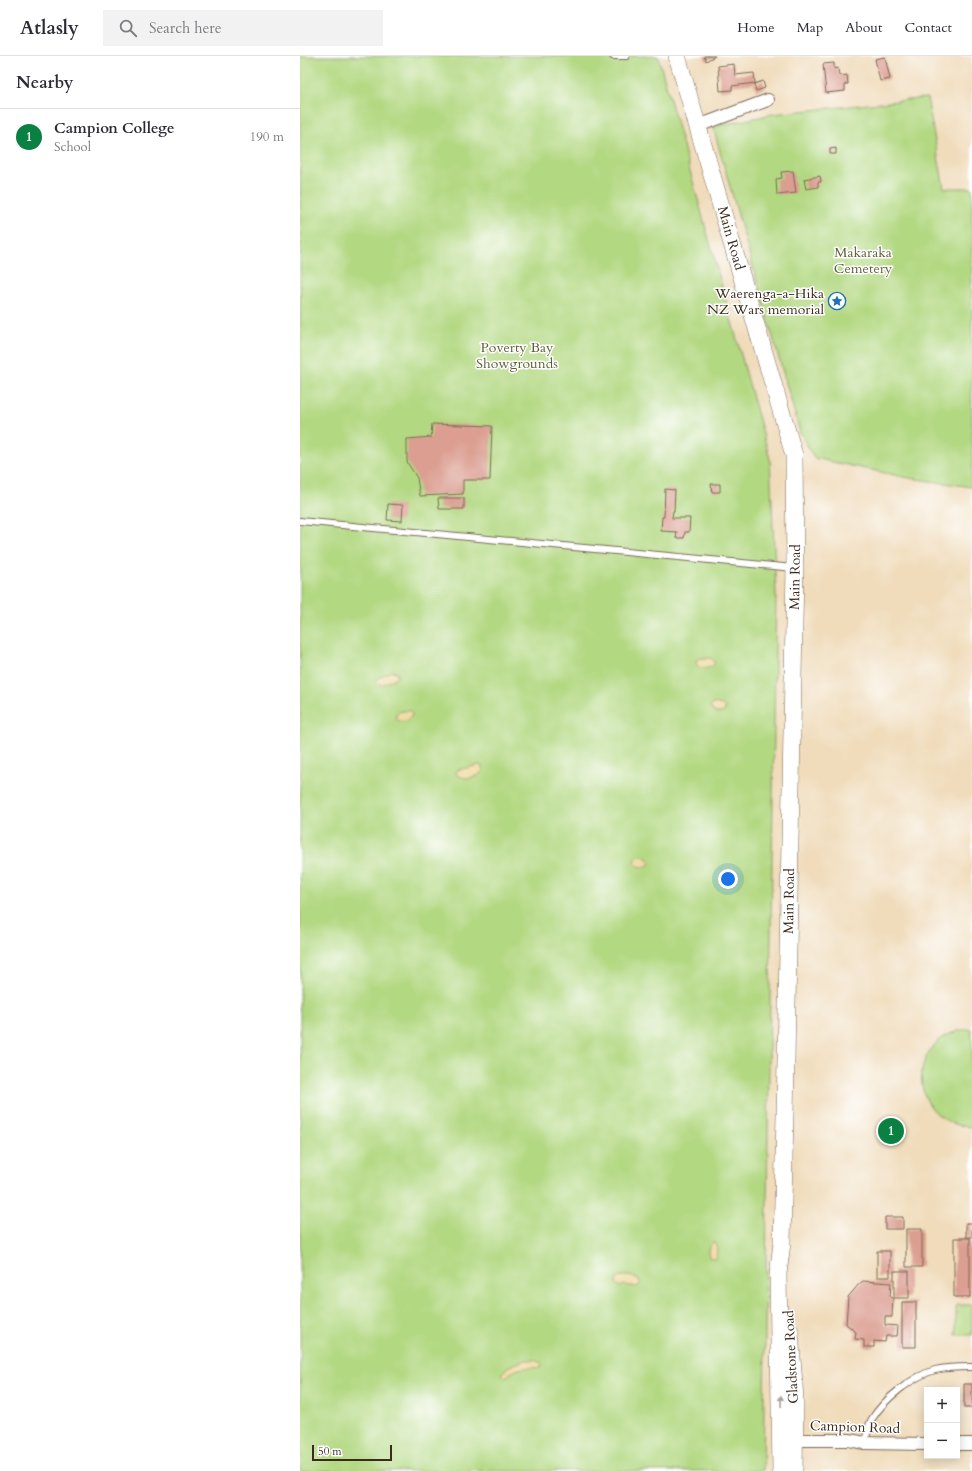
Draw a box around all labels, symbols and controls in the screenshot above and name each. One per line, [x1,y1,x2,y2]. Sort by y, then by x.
search box [103,10,383,46]
text: Atlasly [20,15,79,41]
icon: search [117,17,139,39]
text: Search here [149,18,222,38]
text: Home [737,18,775,37]
text: Map [797,18,823,37]
text: About [845,18,882,37]
text: Contact [904,18,952,37]
text: Nearby [16,71,73,94]
text: Campion College [54,118,175,138]
text: 1 [26,128,32,146]
text: 190 m [250,128,284,146]
text: School [54,138,91,156]
street label: Main Road [713,204,749,273]
park label: Makaraka Cemetery [834,243,893,278]
place label: Waerenga-a-Hika NZ Wars memorial [707,284,824,319]
place icon: Waerenga-a-Hika NZ Wars memorial [827,291,847,311]
park label: Poverty Bay Showgrounds [476,338,558,373]
street label: Main Road [785,543,805,610]
street label: Main Road [779,867,799,934]
your location [718,869,738,889]
pin: 1 [878,1116,904,1146]
street label: Gladstone Road [779,1309,803,1404]
map controls [924,1387,960,1459]
button: + [924,1387,960,1423]
one-way arrow [778,1394,784,1407]
street label: Campion Road [810,1416,901,1438]
button: − [924,1423,960,1459]
scale bar [312,1443,392,1462]
text: 50 m [318,1444,342,1459]

